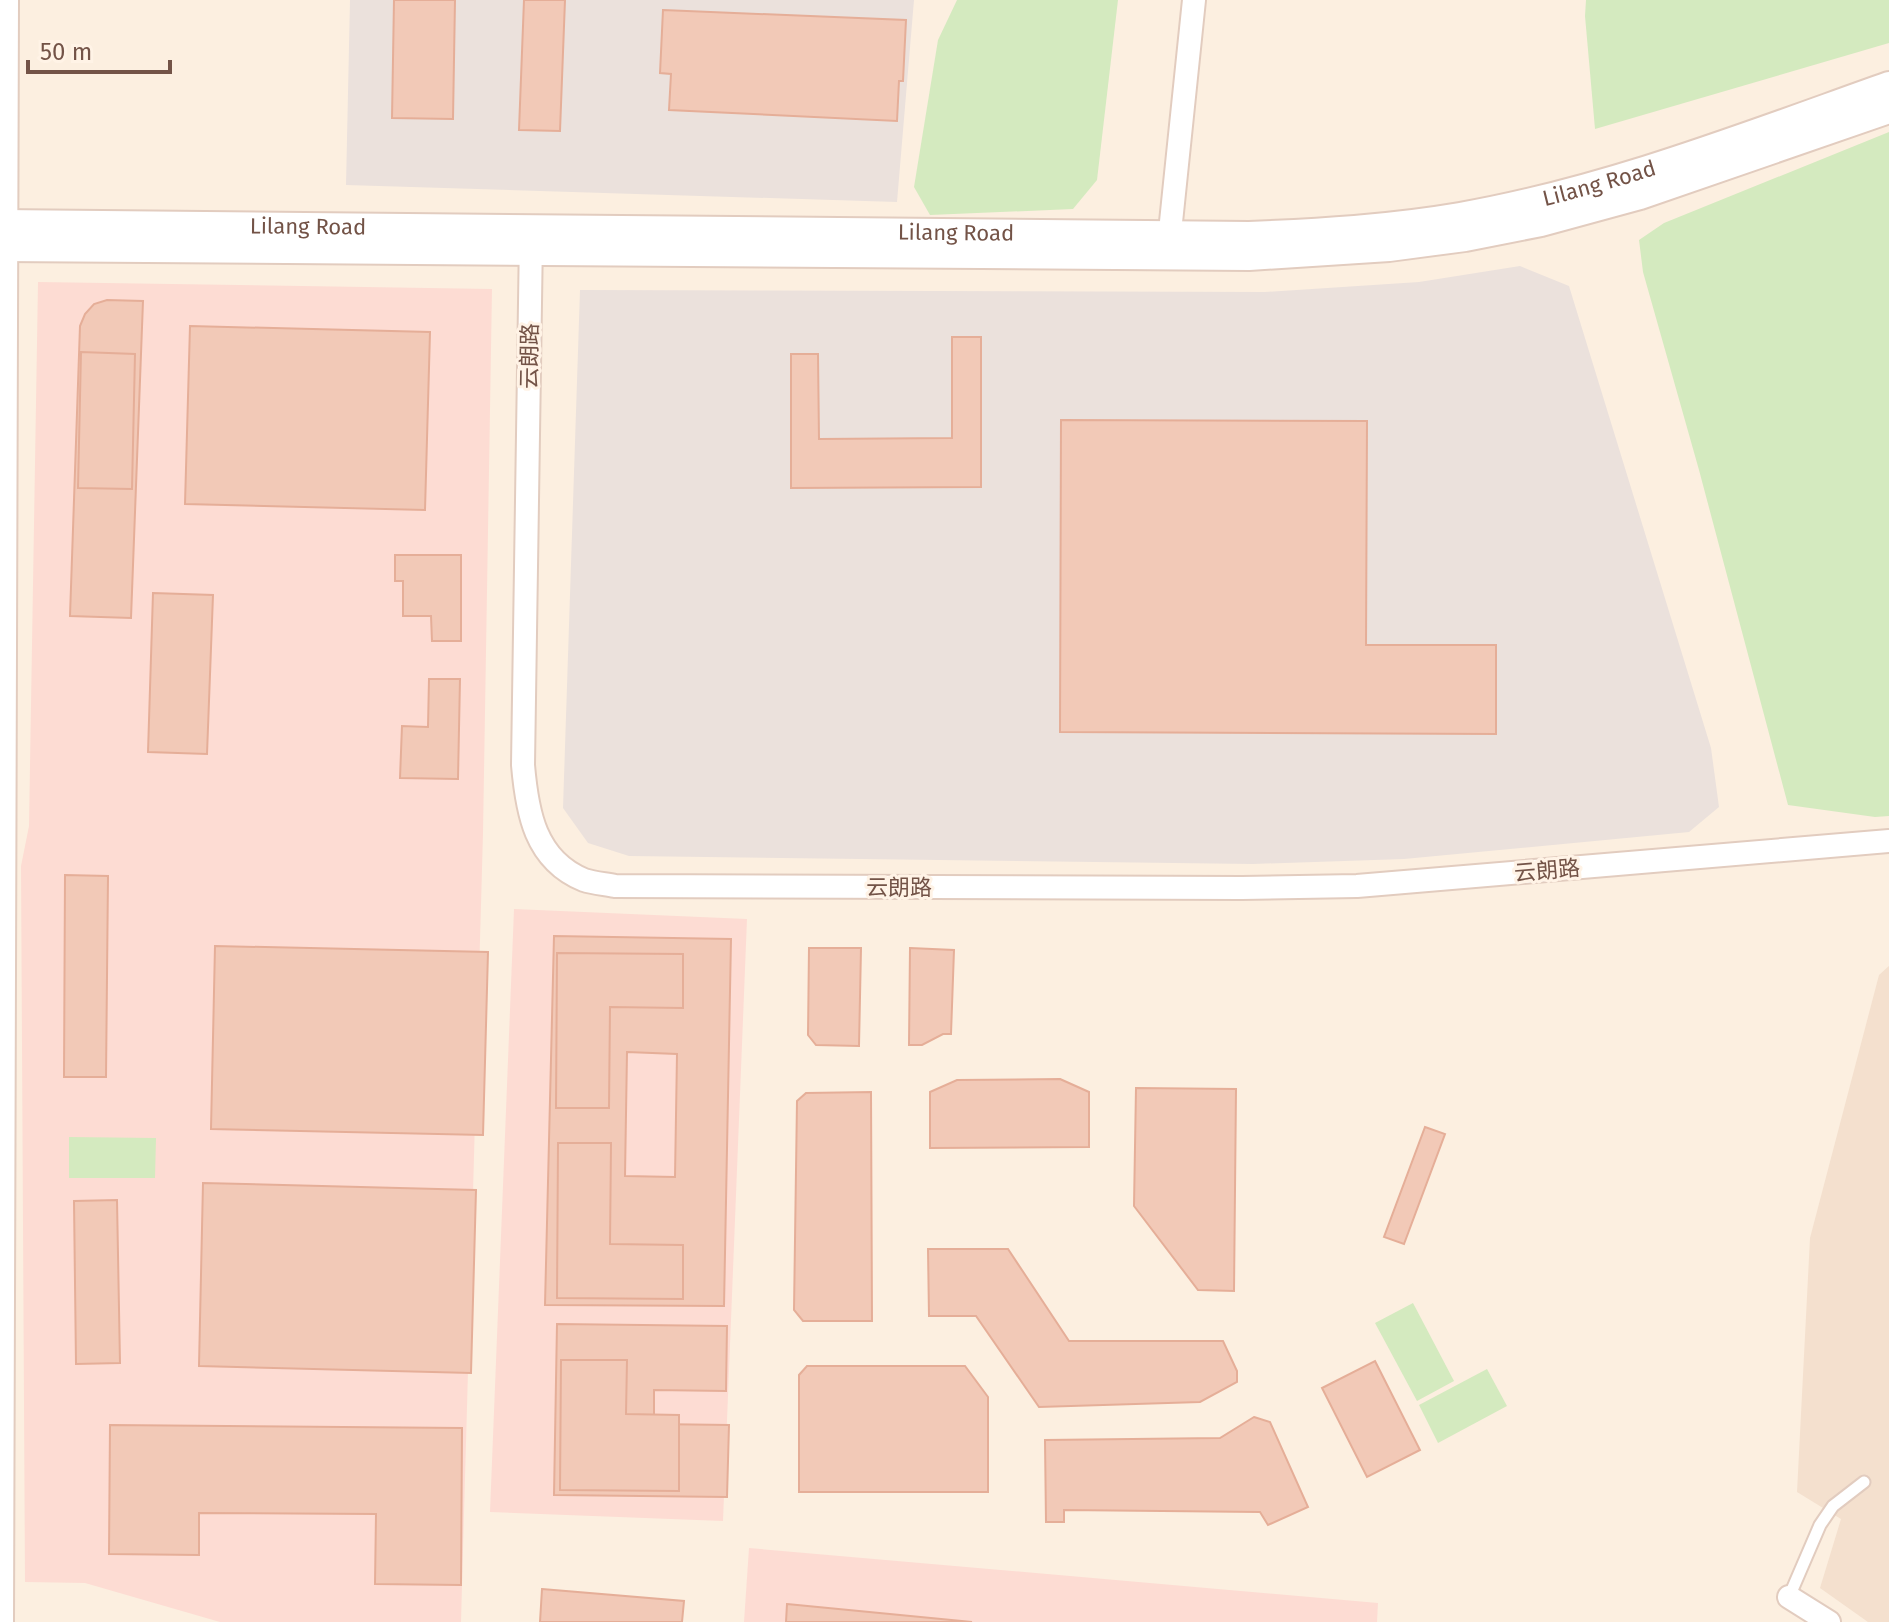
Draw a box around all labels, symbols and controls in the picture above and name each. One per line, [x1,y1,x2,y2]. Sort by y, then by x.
scale bar [28,24,170,74]
text: 50 m [40,38,92,66]
street label: Lilang Road [1540,154,1659,212]
street label: Lilang Road [250,212,366,241]
street label: Lilang Road [898,219,1014,247]
street label: 云朗路 [515,323,544,389]
street label: 云朗路 [1513,854,1581,887]
street label: 云朗路 [866,874,932,901]

